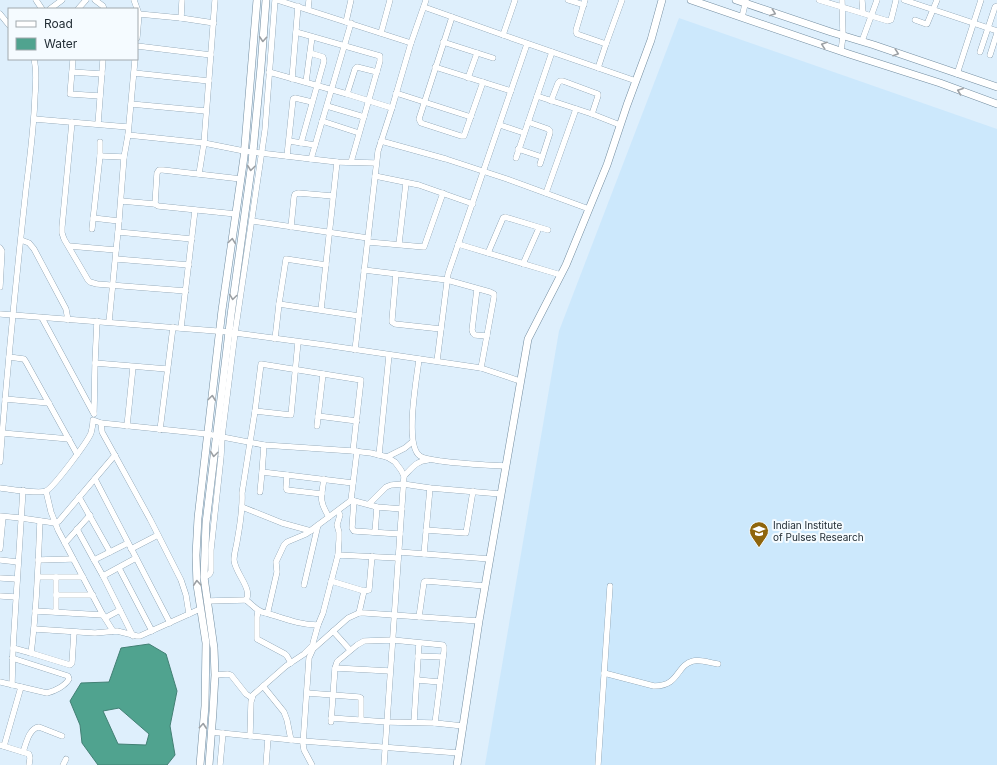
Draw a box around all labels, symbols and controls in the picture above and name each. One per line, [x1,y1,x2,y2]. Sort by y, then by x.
legend [8,8,138,60]
one-way arrow [769,8,776,16]
text: Road [44,16,73,31]
text: Water [44,36,78,51]
one-way arrow [259,36,268,42]
one-way arrow [820,42,827,50]
one-way arrow [893,48,900,56]
one-way arrow [957,87,964,95]
one-way arrow [247,165,256,171]
one-way arrow [227,238,236,244]
one-way arrow [229,294,238,300]
one-way arrow [207,395,216,401]
one-way arrow [209,451,218,457]
place label: Indian Institute of Pulses Research [773,519,864,543]
school or university icon: Indian Institute of Pulses Research [748,520,770,548]
one-way arrow [193,580,202,586]
one-way arrow [199,723,208,729]

